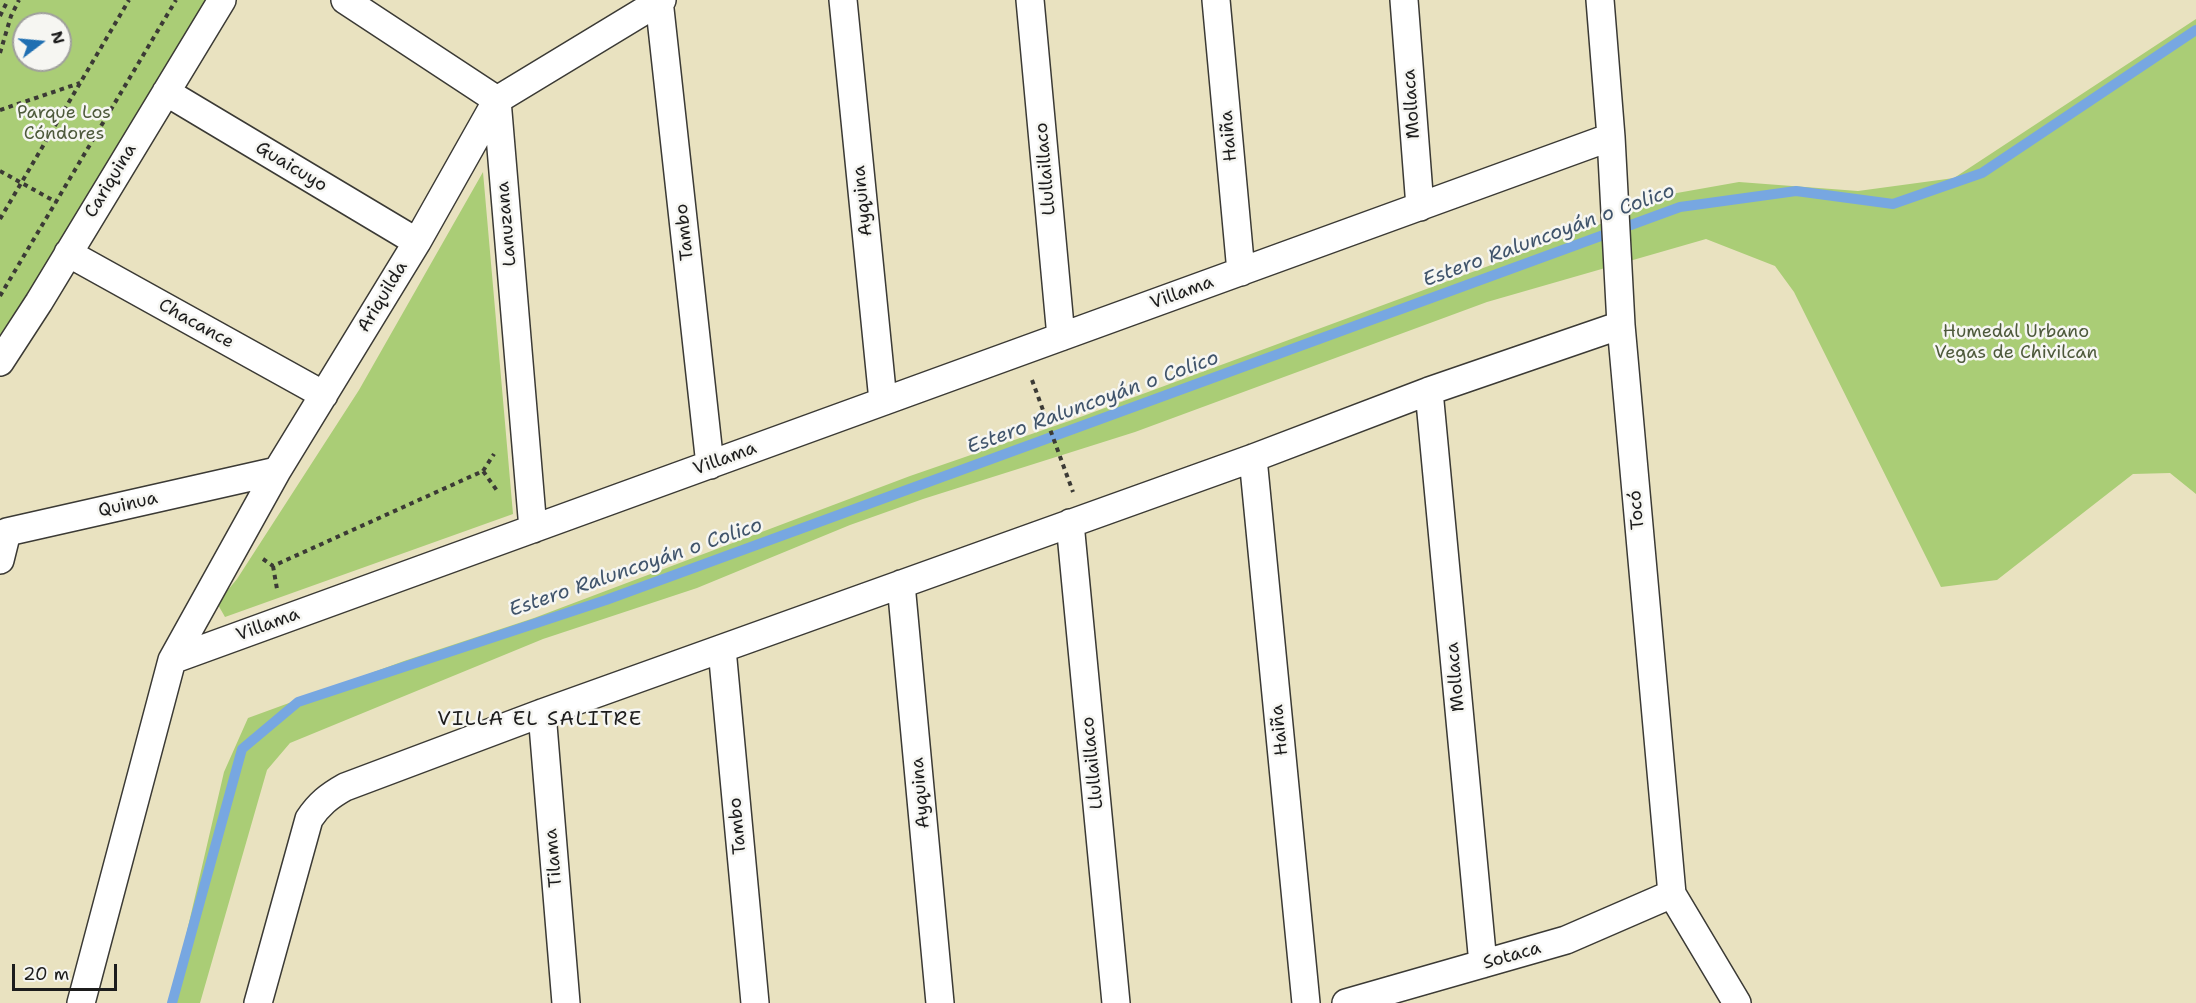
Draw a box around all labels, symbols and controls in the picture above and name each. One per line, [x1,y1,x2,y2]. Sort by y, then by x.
north arrow [12,12,72,72]
text: N [46,28,70,46]
street label: Mollaca [1399,68,1425,140]
park label: Parque Los Cóndores [17,102,111,144]
street label: Haiña [1216,110,1242,162]
street label: Llullaillaco [1031,122,1061,216]
street label: Guaicuyo [251,137,331,197]
street label: Cariquina [81,140,141,222]
street label: Ayquina [849,165,877,237]
water label: Estero Raluncoyán o Colico [1420,179,1678,293]
street label: Lanuzana [493,181,521,267]
street label: Tambo [671,202,699,262]
street label: Ariquilda [353,258,413,336]
street label: Villama [1147,272,1217,314]
street label: Chacance [155,295,237,353]
park label: Humedal Urbano Vegas de Chivilcan [1934,321,2098,364]
water label: Estero Raluncoyán o Colico [964,346,1222,460]
street label: Villama [690,438,760,480]
street label: Quinua [96,488,160,522]
street label: Tocó [1625,489,1649,531]
water label: Estero Raluncoyán o Colico [506,513,766,623]
street label: Villama [233,604,303,646]
street label: Mollaca [1442,641,1470,713]
street label: Haiña [1267,703,1293,757]
district label: VILLA EL SALITRE [437,708,643,732]
street label: Llullaillaco [1077,716,1109,810]
street label: Ayquina [907,757,935,829]
street label: Tambo [725,797,751,855]
street label: Tilama [541,828,567,888]
street label: Sotaca [1481,937,1543,975]
scale bar [15,952,120,990]
text: 20 m [23,962,69,986]

